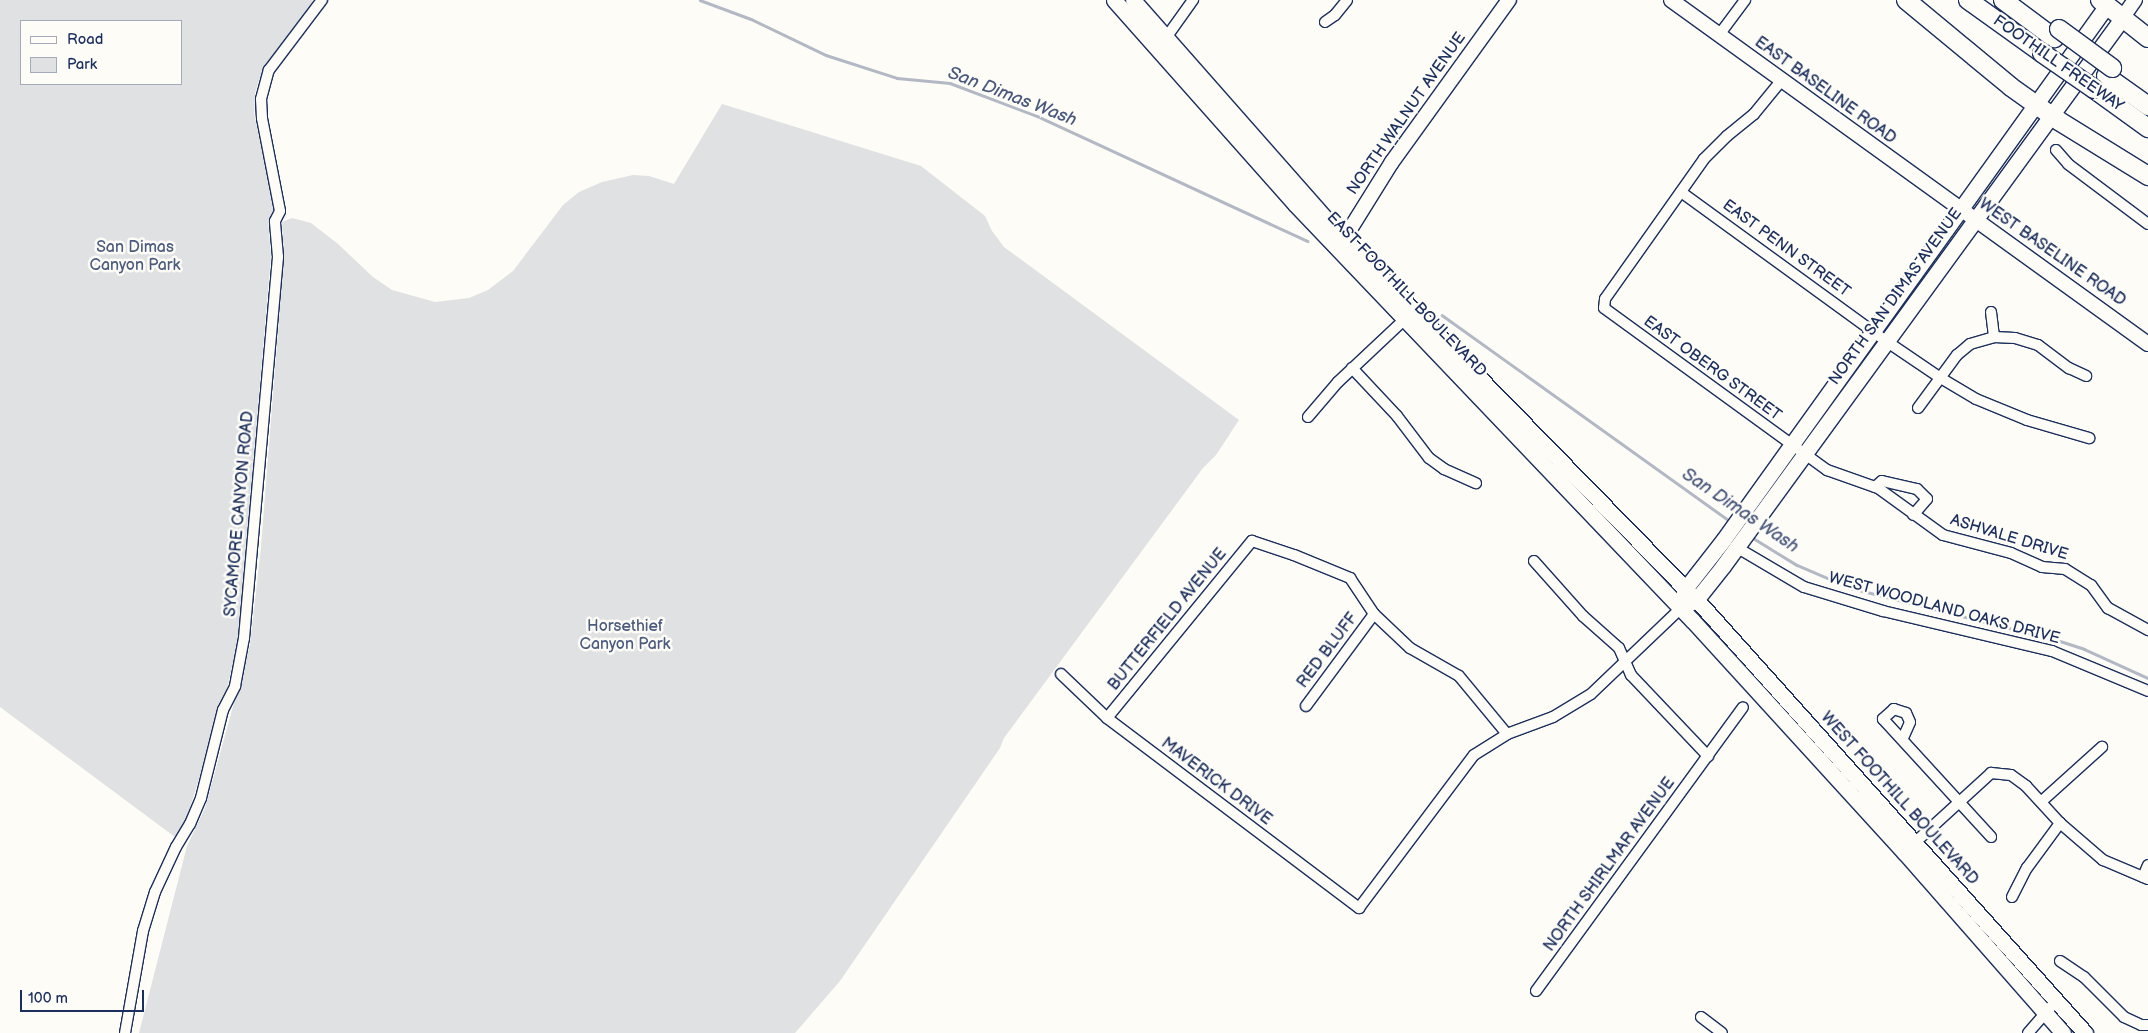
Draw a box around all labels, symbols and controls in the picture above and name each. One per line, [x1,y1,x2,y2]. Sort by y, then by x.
street label: FOOTHILL FREEWAY [1989,12,2127,116]
legend [20,20,182,85]
street label: NORTH WALNUT AVENUE [1343,29,1471,199]
text: Road [67,30,103,49]
street label: EAST BASELINE ROAD [1751,33,1899,149]
text: Park [67,55,97,74]
water label: San Dimas Wash [944,62,1080,132]
street label: WEST BASELINE ROAD [1975,195,2129,311]
street label: EAST PENN STREET [1718,196,1854,302]
street label: NORTH SAN DIMAS AVENUE [1825,205,1967,389]
street label: EAST FOOTHILL BOULEVARD [1322,209,1490,381]
park label: San Dimas Canyon Park [90,238,180,276]
street label: EAST OBERG STREET [1639,312,1785,426]
street label: SYCAMORE CANYON ROAD [221,410,259,618]
water label: San Dimas Wash [1677,464,1803,558]
street label: ASHVALE DRIVE [1948,511,2070,565]
street label: BUTTERFIELD AVENUE [1105,545,1231,695]
street label: WEST WOODLAND OAKS DRIVE [1826,569,2062,649]
street label: RED BLUFF [1294,610,1362,692]
park label: Horsethief Canyon Park [580,617,670,655]
street label: WEST FOOTHILL BOULEVARD [1816,708,1982,890]
street label: MAVERICK DRIVE [1157,734,1275,830]
street label: NORTH SHIRLMAR AVENUE [1540,774,1680,956]
scale bar [22,980,146,1012]
text: 100 m [28,989,68,1008]

